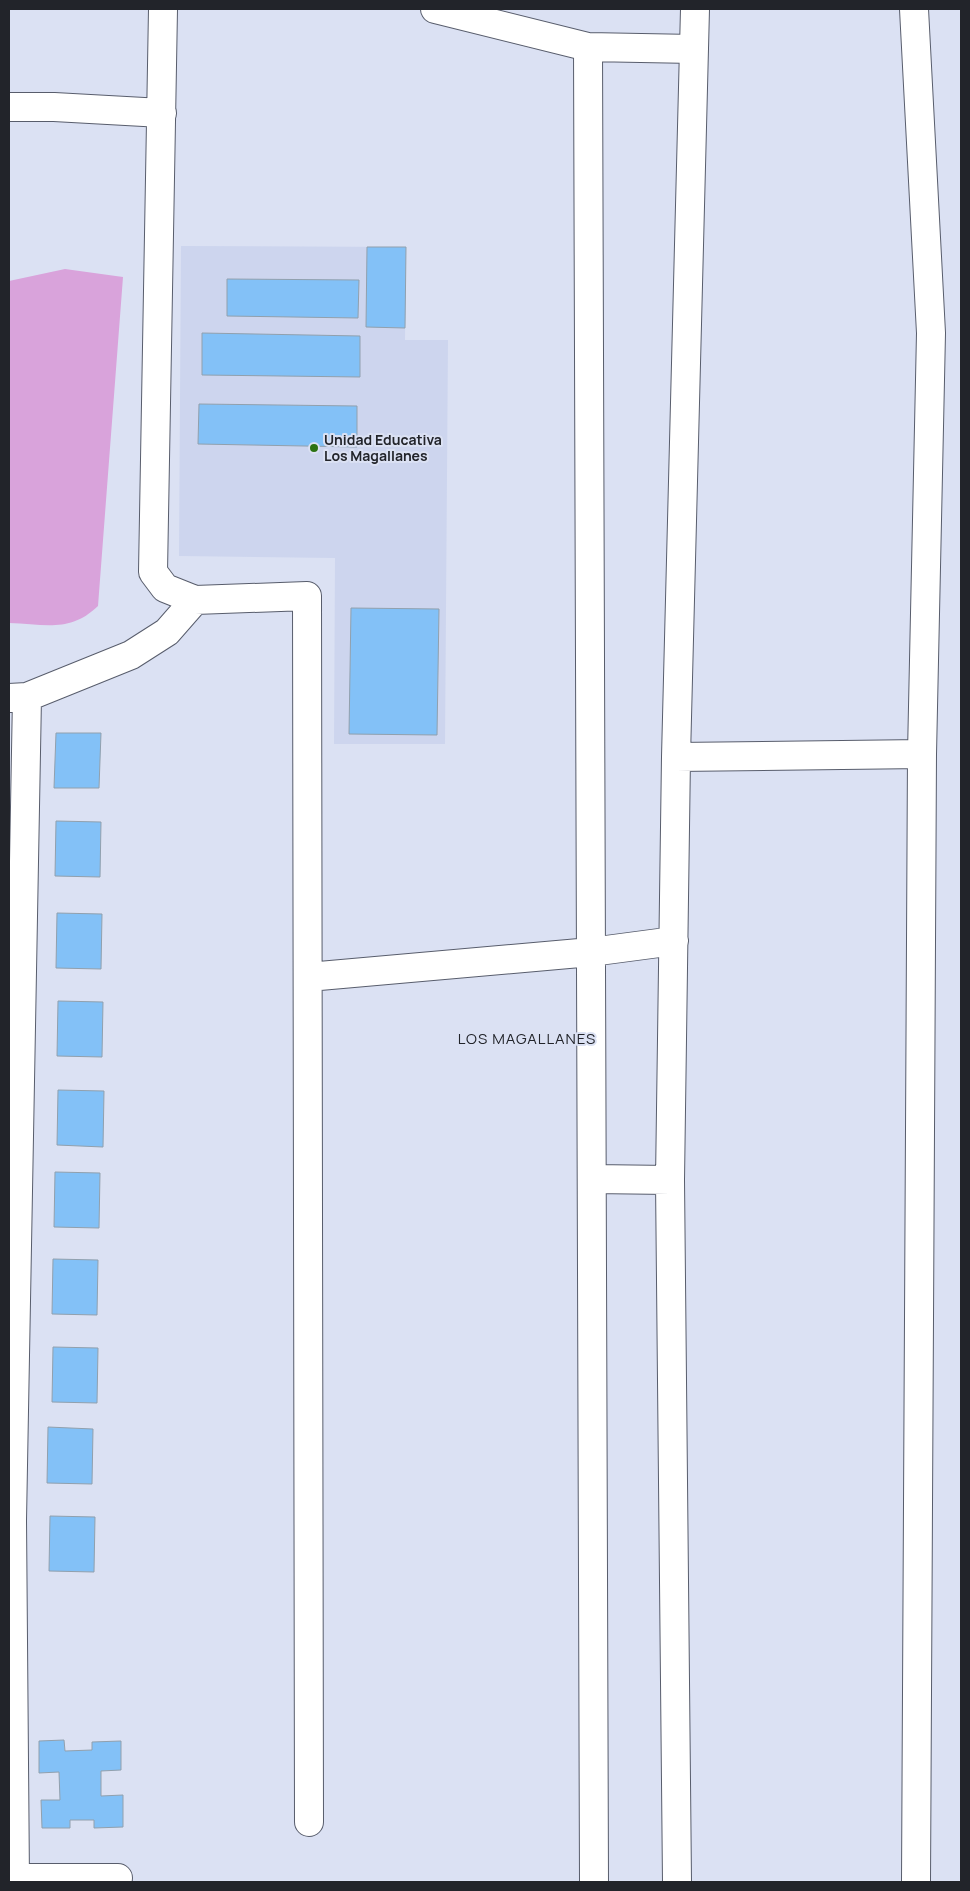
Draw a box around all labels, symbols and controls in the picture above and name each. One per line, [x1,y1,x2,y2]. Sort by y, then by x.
place label: Unidad Educativa Los Magallanes [324,430,442,465]
marker: Unidad Educativa Los Magallanes [308,442,320,454]
district label: LOS MAGALLANES [458,1028,596,1049]

